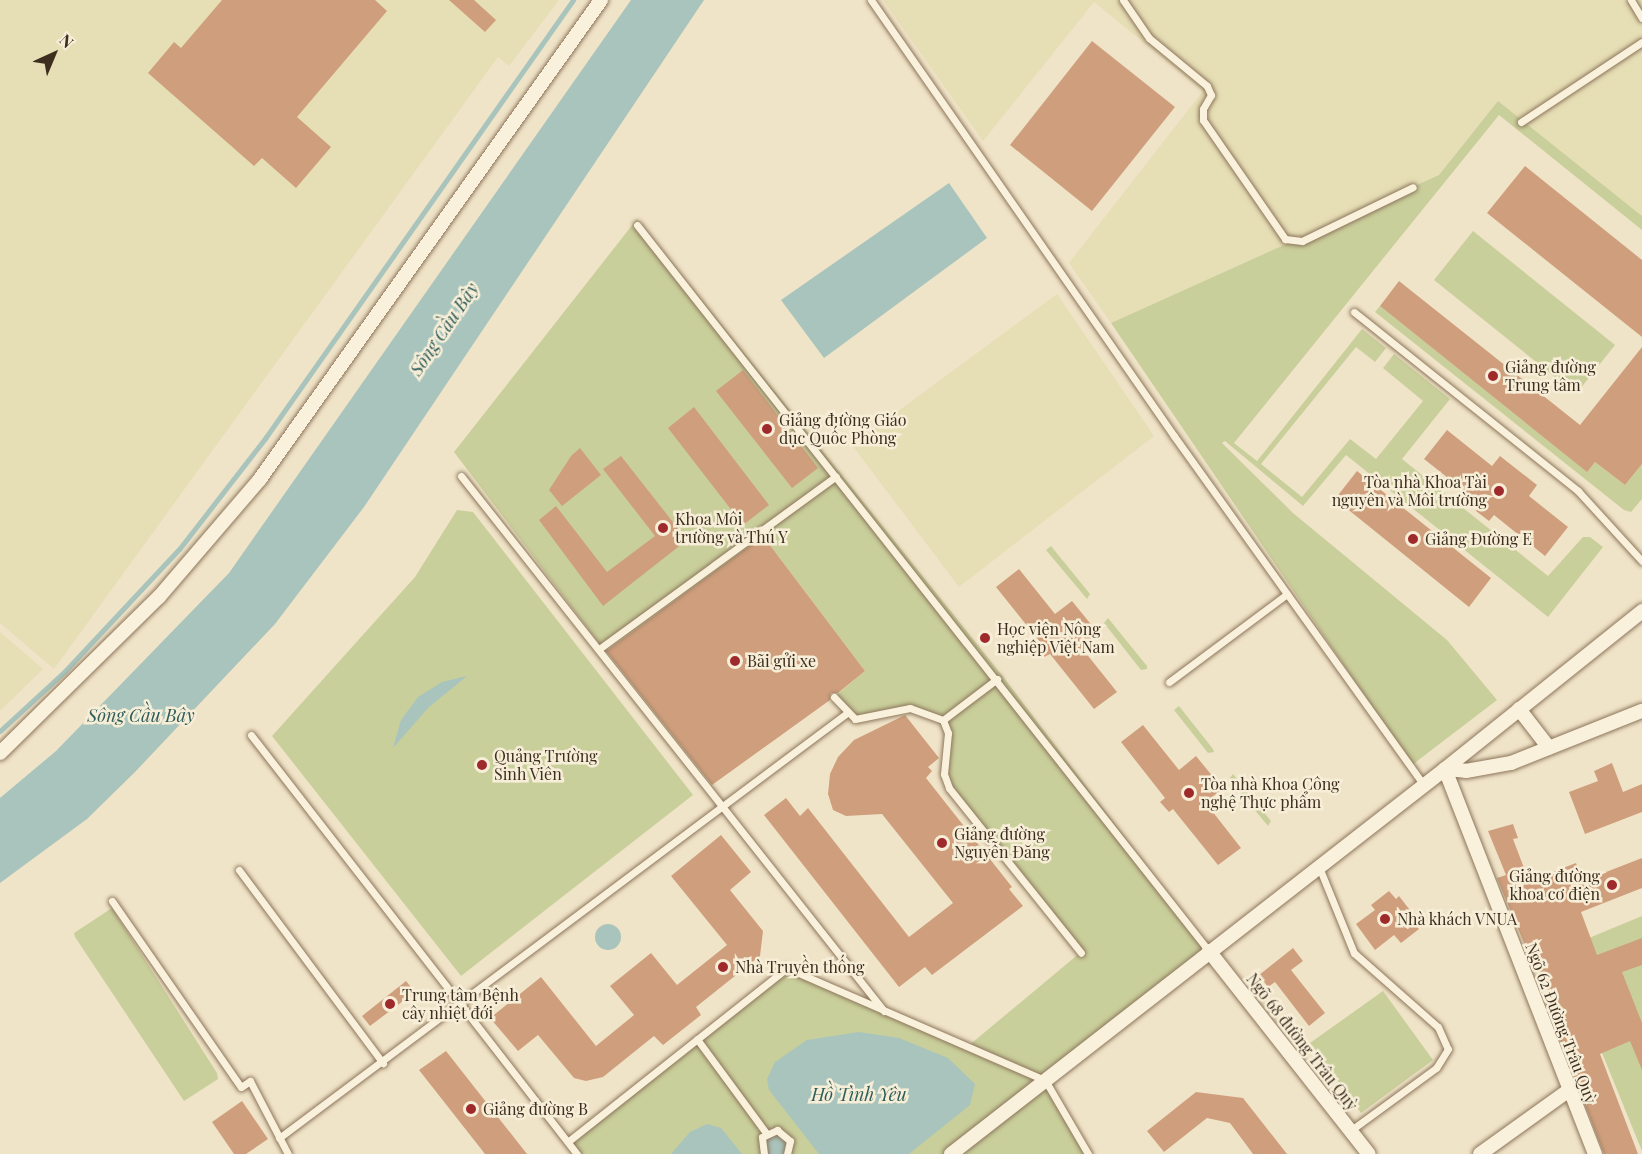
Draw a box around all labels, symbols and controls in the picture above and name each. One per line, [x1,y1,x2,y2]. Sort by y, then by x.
north arrow [24,24,84,84]
text: N [55,29,78,52]
water label: Sông Cầu Bây [405,278,483,380]
place label: Giảng đường Trung tâm [1505,357,1596,395]
marker: Giảng đường Trung tâm [1486,369,1500,383]
place label: Giảng đường Giáo dục Quốc Phòng [779,410,907,448]
marker: Giảng đường Giáo dục Quốc Phòng [760,422,774,436]
place label: Tòa nhà Khoa Tài nguyên và Môi trường [1331,472,1487,510]
marker: Tòa nhà Khoa Tài nguyên và Môi trường [1492,484,1506,498]
place label: Khoa Môi trường và Thú Y [675,509,789,547]
marker: Khoa Môi trường và Thú Y [656,521,670,535]
place label: Giảng Đường E [1425,529,1532,549]
marker: Giảng Đường E [1406,532,1420,546]
place label: Học viện Nông nghiệp Việt Nam [997,619,1116,657]
marker: Học viện Nông nghiệp Việt Nam [978,631,992,645]
place label: Bãi gửi xe [747,651,816,671]
marker: Bãi gửi xe [728,654,742,668]
water label: Sông Cầu Bây [87,704,195,726]
place label: Quảng Trường Sinh Viên [494,746,598,784]
marker: Quảng Trường Sinh Viên [475,758,489,772]
place label: Tòa nhà Khoa Công nghệ Thực phẩm [1201,774,1340,812]
marker: Tòa nhà Khoa Công nghệ Thực phẩm [1182,786,1196,800]
place label: Giảng đường Nguyễn Đăng [954,824,1050,862]
marker: Giảng đường Nguyễn Đăng [935,836,949,850]
place label: Giảng đường khoa cơ điện [1509,866,1600,904]
marker: Giảng đường khoa cơ điện [1605,878,1619,892]
place label: Nhà khách VNUA [1397,909,1518,929]
marker: Nhà khách VNUA [1378,912,1392,926]
street label: Ngõ 62 Đường Trâu Quỳ [1521,940,1601,1106]
place label: Nhà Truyền thống [735,957,865,977]
marker: Nhà Truyền thống [716,960,730,974]
street label: Ngõ 68 đường Trâu Quỳ [1242,969,1362,1115]
place label: Trung tâm Bệnh cây nhiệt đới [402,985,519,1023]
marker: Trung tâm Bệnh cây nhiệt đới [383,997,397,1011]
water label: Hồ Tình Yêu [811,1083,907,1105]
place label: Giảng đường B [483,1099,588,1119]
marker: Giảng đường B [464,1102,478,1116]

